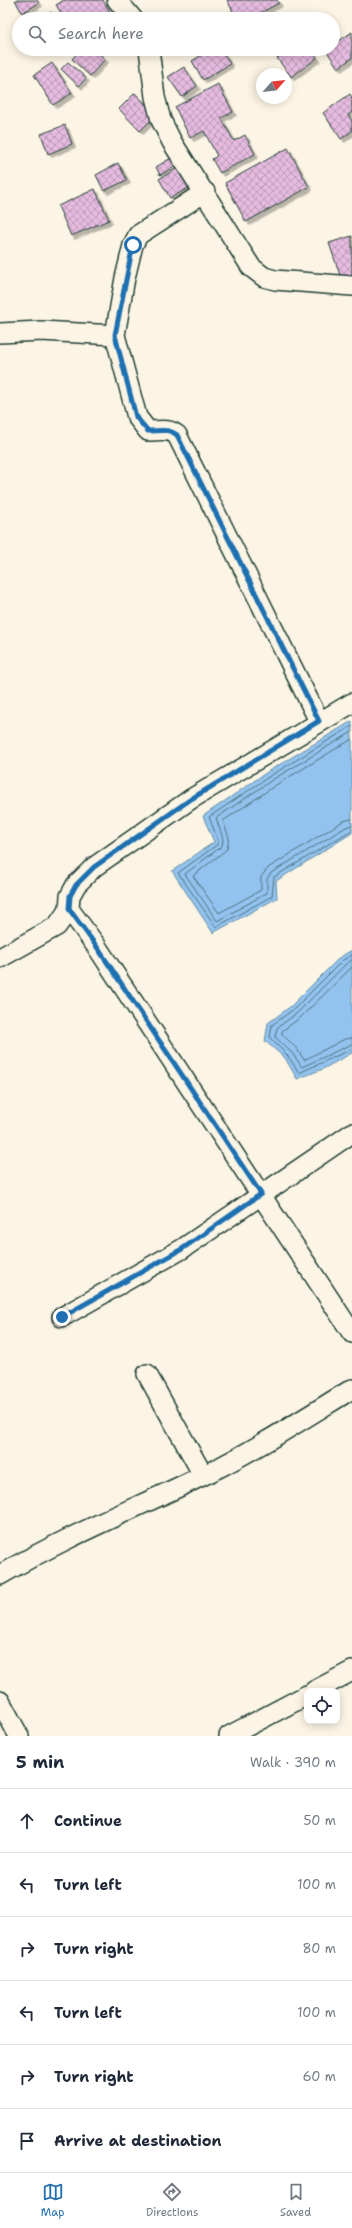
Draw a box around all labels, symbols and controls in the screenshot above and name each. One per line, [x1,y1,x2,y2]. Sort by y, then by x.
search box [12,12,340,56]
icon: search [26,23,48,45]
text: Search here [58,24,144,44]
north arrow [256,68,292,104]
route start [124,236,142,254]
route end [53,1308,71,1326]
map controls [304,1688,340,1724]
button: locate [304,1688,340,1724]
text: 5 min [16,1751,64,1773]
text: Walk · 390 m [250,1754,336,1771]
icon: ahead [16,1810,38,1832]
text: Continue [54,1811,122,1831]
text: 50 m [303,1812,336,1829]
icon: left [16,1874,38,1896]
text: Turn left [54,1875,122,1895]
text: 100 m [297,1876,336,1893]
icon: right [16,1938,38,1960]
text: Turn right [54,1939,134,1959]
text: 80 m [302,1940,336,1957]
icon: left [16,2002,38,2024]
text: Turn left [54,2003,122,2023]
text: 100 m [297,2004,336,2021]
icon: right [16,2066,38,2088]
text: Turn right [54,2067,134,2087]
text: 60 m [303,2068,336,2085]
icon: arrive [16,2130,38,2152]
text: Arrive at destination [54,2131,222,2151]
tab: Map [41,2181,64,2220]
tab: Directions [146,2181,198,2220]
tab: Saved [280,2181,311,2220]

